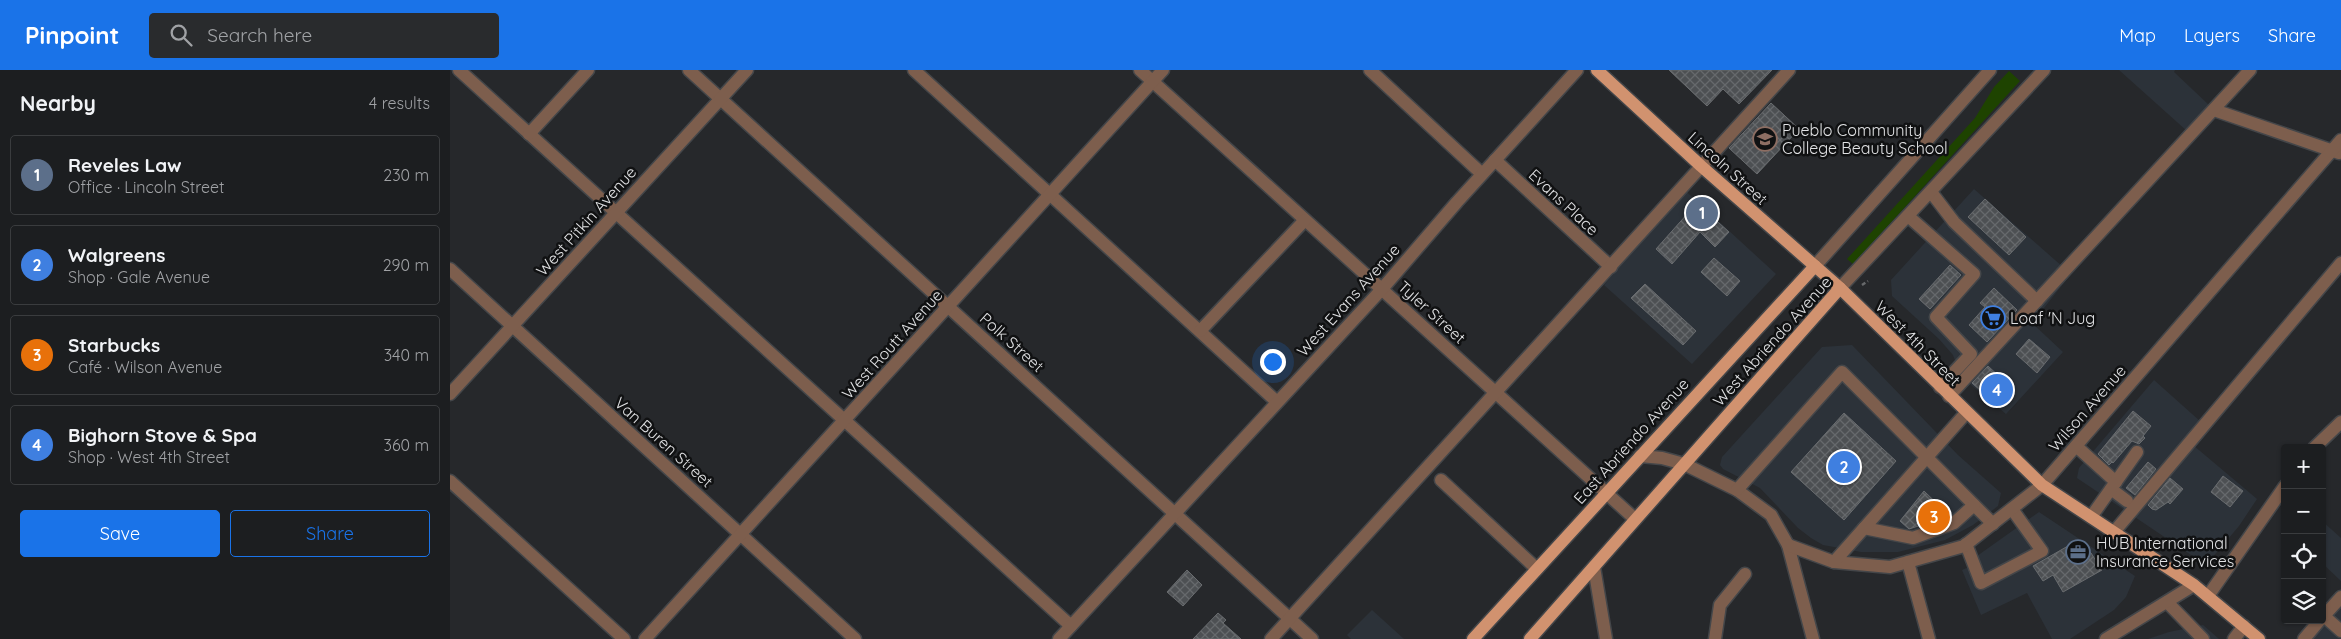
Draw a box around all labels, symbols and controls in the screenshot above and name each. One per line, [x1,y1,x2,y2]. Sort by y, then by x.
search box [149,13,499,58]
text: Pinpoint [25,20,119,50]
icon: search [167,21,195,49]
text: Search here [207,23,312,47]
text: Map [2119,24,2156,47]
text: Layers [2184,24,2240,47]
text: Share [2268,24,2316,47]
text: Nearby [20,90,96,116]
text: 4 results [369,93,430,113]
place label: Pueblo Community College Beauty School [1782,120,1948,158]
school or university icon: Pueblo Community College Beauty School [1752,126,1778,152]
street label: Lincoln Street [1684,127,1772,209]
text: Reveles Law [68,153,182,177]
street label: West Pitkin Avenue [532,162,640,280]
text: 1 [34,165,40,185]
text: 230 m [383,165,429,185]
street label: Evans Place [1525,165,1603,239]
text: Office · Lincoln Street [68,177,225,197]
pin: 1 [1686,194,1718,232]
street label: West Evans Avenue [1292,240,1404,360]
text: Walgreens [68,243,165,267]
text: 2 [32,255,42,275]
text: 290 m [383,255,429,275]
text: Shop · Gale Avenue [68,267,210,287]
street label: West Abriendo Avenue [1708,272,1836,410]
street label: Tyler Street [1394,276,1470,348]
street label: West Routt Avenue [837,285,947,403]
street label: West 4th Street [1871,296,1965,390]
supermarket icon: Loaf 'N Jug [1980,305,2006,331]
street label: Polk Street [976,308,1048,376]
place label: Loaf 'N Jug [2010,308,2095,328]
text: Starbucks [68,333,160,357]
text: 3 [33,345,41,365]
text: 340 m [384,345,429,365]
your location [1260,349,1286,375]
text: Café · Wilson Avenue [68,357,222,377]
street label: Wilson Avenue [2044,361,2130,455]
pin: 4 [1981,371,2013,409]
street label: East Abriendo Avenue [1569,374,1693,508]
street label: Van Buren Street [611,393,717,491]
text: Bighorn Stove & Spa [68,423,257,447]
text: 4 [32,435,42,455]
text: 360 m [384,435,429,455]
map controls [2281,444,2326,624]
button: + [2281,444,2326,489]
text: Shop · West 4th Street [68,447,230,467]
pin: 2 [1828,448,1860,486]
button: − [2281,489,2326,534]
pin: 3 [1918,498,1950,536]
button: Save [20,510,220,557]
button: Share [230,510,430,557]
place label: HUB International Insurance Services [2096,533,2234,571]
button: locate [2281,534,2326,579]
office icon: HUB International Insurance Services [2065,539,2091,565]
button: layers [2281,579,2326,624]

